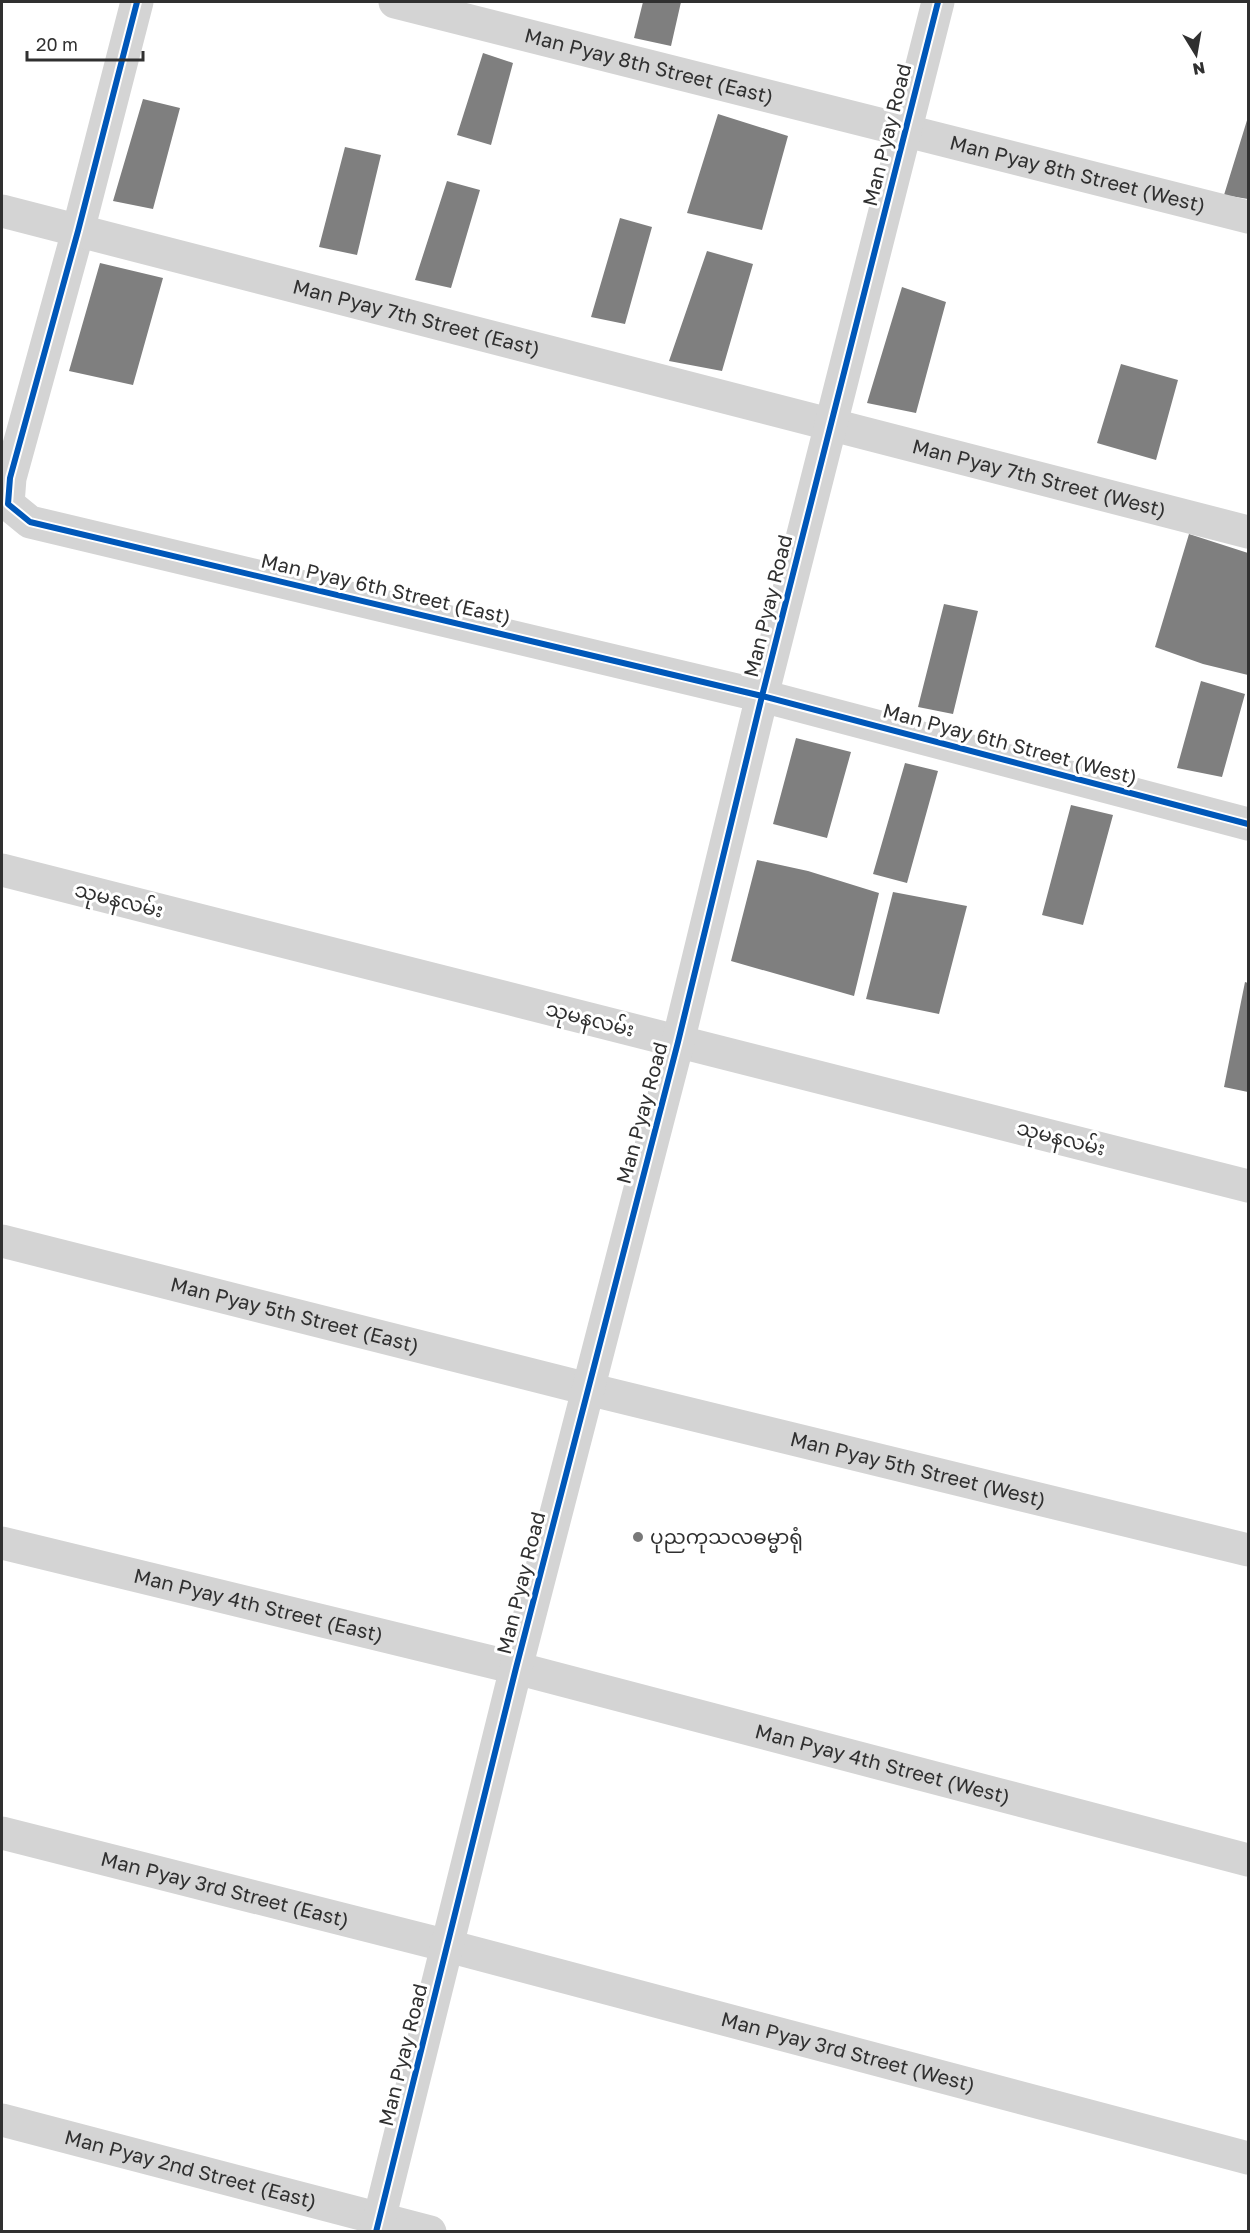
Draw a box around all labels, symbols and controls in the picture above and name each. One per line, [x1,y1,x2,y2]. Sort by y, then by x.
street label: Man Pyay 8th Street (East) [522,22,776,108]
scale bar [27,24,142,62]
north arrow [1166,24,1226,84]
text: 20 m [36,33,78,55]
text: N [1191,58,1207,80]
street label: Man Pyay Road [857,61,915,208]
street label: Man Pyay 8th Street (West) [948,129,1208,217]
street label: Man Pyay 7th Street (East) [291,273,543,360]
street label: Man Pyay 7th Street (West) [910,433,1169,521]
street label: Man Pyay Road [738,532,796,679]
street label: Man Pyay 6th Street (East) [259,548,513,628]
street label: Man Pyay 6th Street (West) [880,697,1140,789]
street label: သုမနလမ်း [71,875,166,927]
street label: သုမနလမ်း [542,994,637,1046]
street label: Man Pyay Road [611,1039,672,1186]
street label: သုမနလမ်း [1013,1113,1108,1165]
street label: Man Pyay 5th Street (East) [168,1271,422,1357]
street label: Man Pyay 5th Street (West) [788,1426,1048,1511]
street label: Man Pyay Road [491,1509,549,1656]
place label: ပုညကုသလဓမ္မာရုံ [650,1524,803,1554]
marker: ပုညကုသလဓမ္မာရုံ [631,1530,645,1544]
street label: Man Pyay 4th Street (East) [132,1563,386,1646]
street label: Man Pyay 4th Street (West) [753,1718,1013,1808]
street label: Man Pyay 3rd Street (East) [99,1846,352,1931]
street label: Man Pyay Road [373,1981,431,2128]
street label: Man Pyay 3rd Street (West) [719,2006,978,2096]
street label: Man Pyay 2nd Street (East) [62,2124,320,2213]

